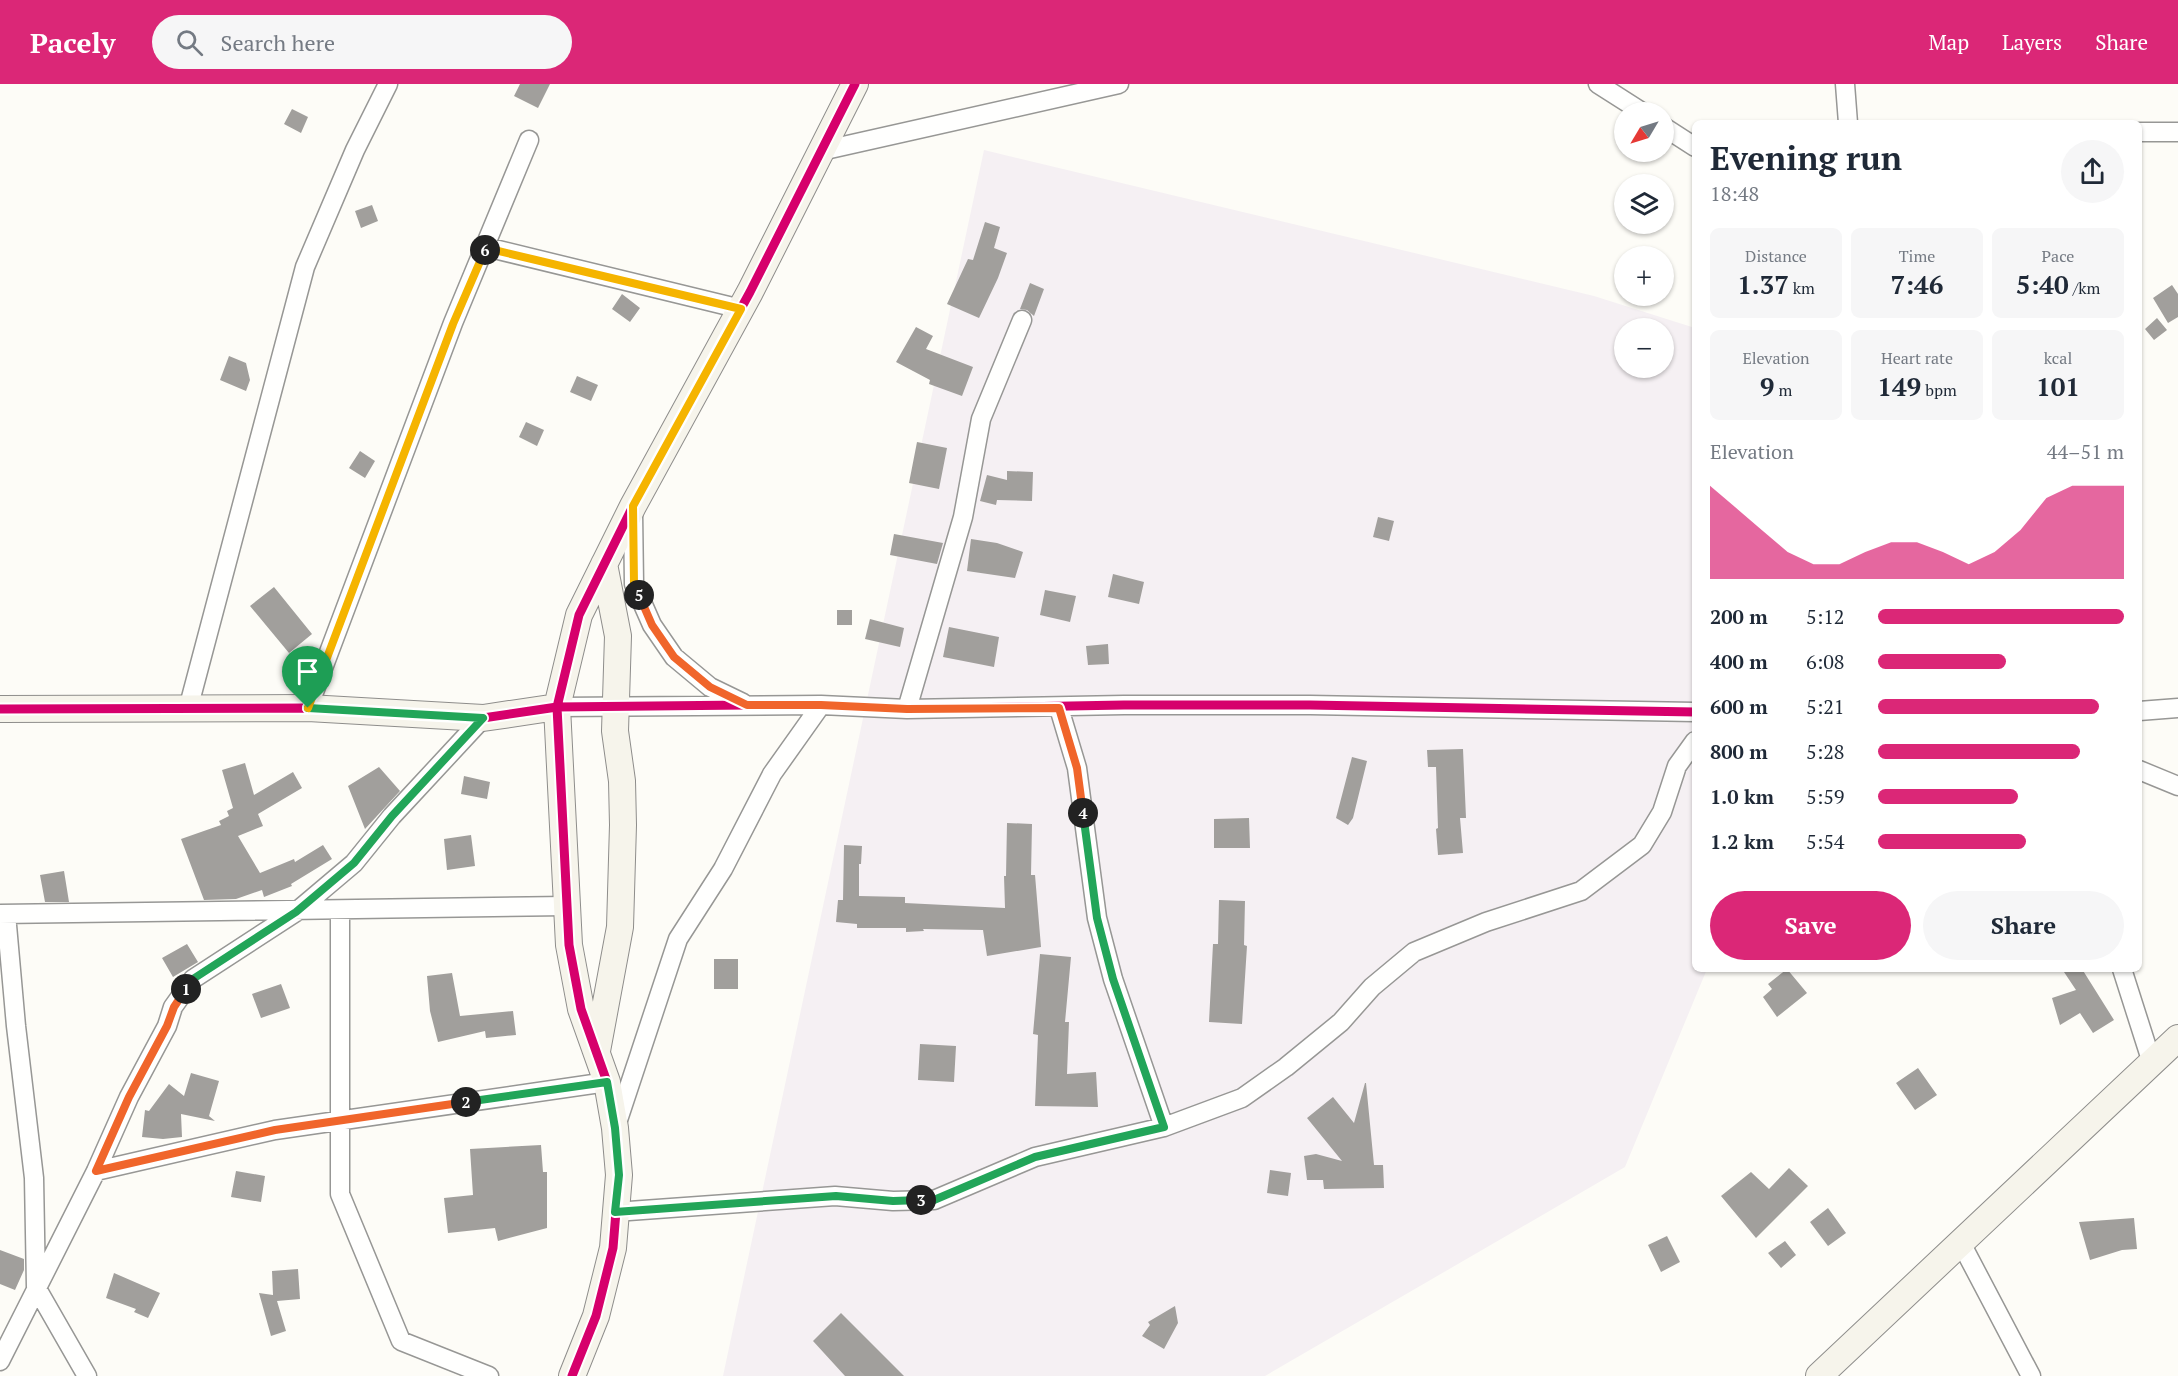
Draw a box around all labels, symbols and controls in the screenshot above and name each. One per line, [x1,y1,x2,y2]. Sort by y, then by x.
search box [152,15,572,69]
text: Pacely [30,24,116,61]
icon: search [173,26,206,59]
text: Search here [221,28,335,57]
text: Map [1928,28,1969,56]
text: Layers [2002,28,2062,56]
text: Share [2095,28,2148,56]
north arrow [1614,102,1674,162]
map controls [1614,102,1674,378]
text: Evening run [1710,136,1902,179]
button: share [2061,140,2124,203]
button: layers [1614,174,1674,234]
text: 18:48 [1710,180,1759,207]
pin: 6 [470,235,500,265]
text: 6 [480,239,490,261]
text: Distance [1745,245,1807,267]
text: Time [1899,245,1935,267]
text: Pace [2042,245,2074,267]
button: + [1614,246,1674,306]
text: 1.37 [1737,267,1789,301]
text: 7:46 [1891,267,1944,301]
text: 5:40 [2016,267,2069,301]
text: km [1789,277,1815,299]
text: /km [2069,277,2100,299]
button: − [1614,318,1674,378]
text: Elevation [1742,347,1810,369]
text: Heart rate [1881,347,1953,369]
text: kcal [2044,347,2072,369]
text: 9 [1760,369,1775,403]
text: 149 [1877,369,1921,403]
text: 101 [2036,369,2080,403]
text: m [1775,379,1792,401]
text: bpm [1921,379,1957,401]
text: Elevation [1710,438,1794,465]
text: 44–51 m [2047,438,2124,465]
pin: 5 [624,580,654,610]
text: 5 [634,584,644,606]
text: 200 m [1710,603,1768,630]
text: 5:12 [1806,603,1845,630]
pin [282,646,333,708]
text: 400 m [1710,648,1768,675]
text: 6:08 [1806,648,1845,675]
icon: arrive [291,655,324,688]
text: 600 m [1710,693,1768,720]
text: 5:21 [1806,693,1845,720]
text: 800 m [1710,738,1768,765]
text: 5:28 [1806,738,1845,765]
text: 1.0 km [1710,783,1774,810]
text: 5:59 [1806,783,1845,810]
pin: 4 [1068,798,1098,828]
text: 4 [1078,802,1088,824]
text: 1.2 km [1710,828,1774,855]
text: 5:54 [1806,828,1845,855]
button: Save [1710,891,1911,960]
button: Share [1923,891,2124,960]
pin: 1 [171,974,201,1004]
text: 1 [181,978,191,1000]
pin: 2 [451,1087,481,1117]
text: 2 [461,1091,471,1113]
pin: 3 [906,1185,936,1215]
text: 3 [916,1189,926,1211]

